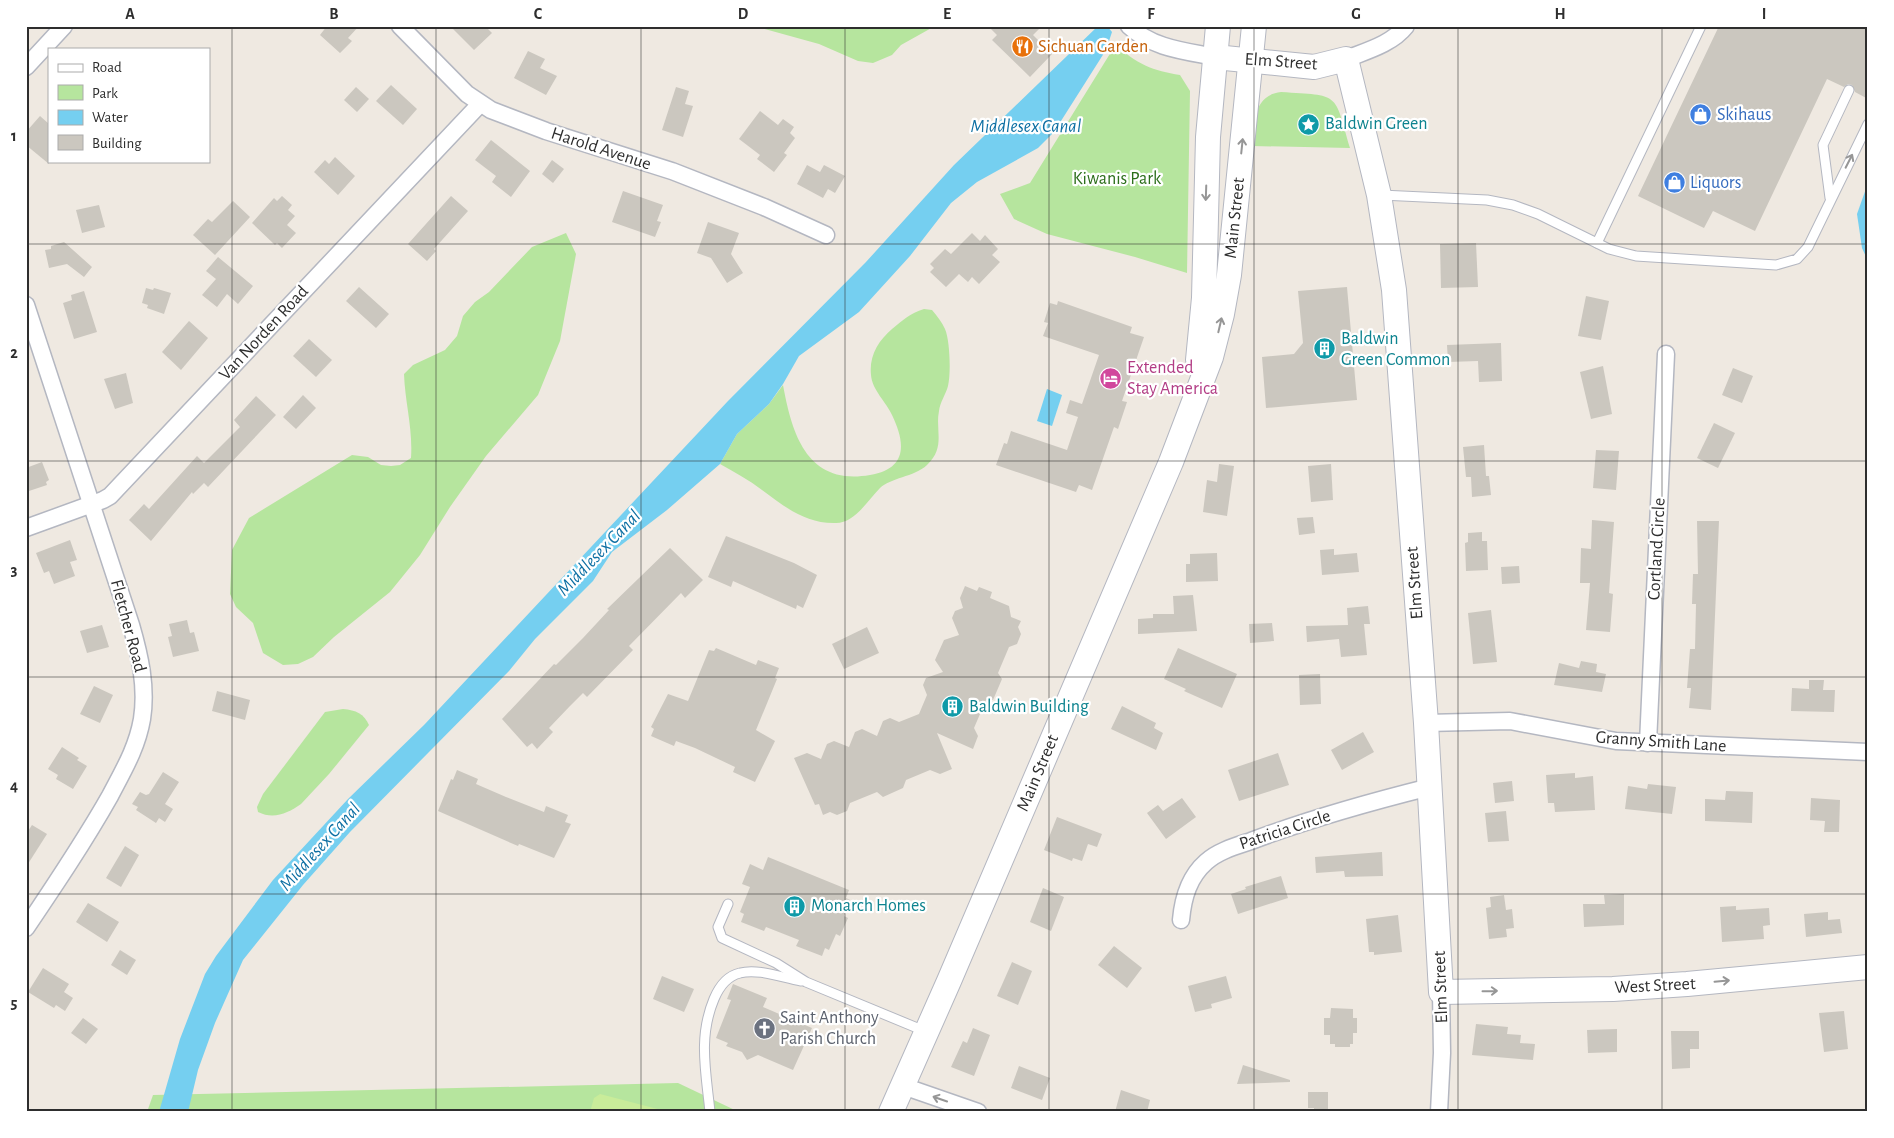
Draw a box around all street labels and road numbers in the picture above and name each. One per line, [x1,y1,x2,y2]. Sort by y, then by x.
street label: Elm Street [1244,50,1318,74]
street label: Harold Avenue [549,124,653,174]
street label: Main Street [1222,176,1248,259]
street label: Van Norden Road [216,282,312,384]
street label: Cortland Circle [1645,497,1669,601]
street label: Elm Street [1403,546,1427,620]
street label: Fletcher Road [107,578,149,674]
street label: Granny Smith Lane [1595,728,1727,756]
street label: Main Street [1014,732,1062,814]
street label: Patricia Circle [1237,807,1333,853]
street label: Elm Street [1431,950,1451,1024]
street label: West Street [1614,975,1696,997]

